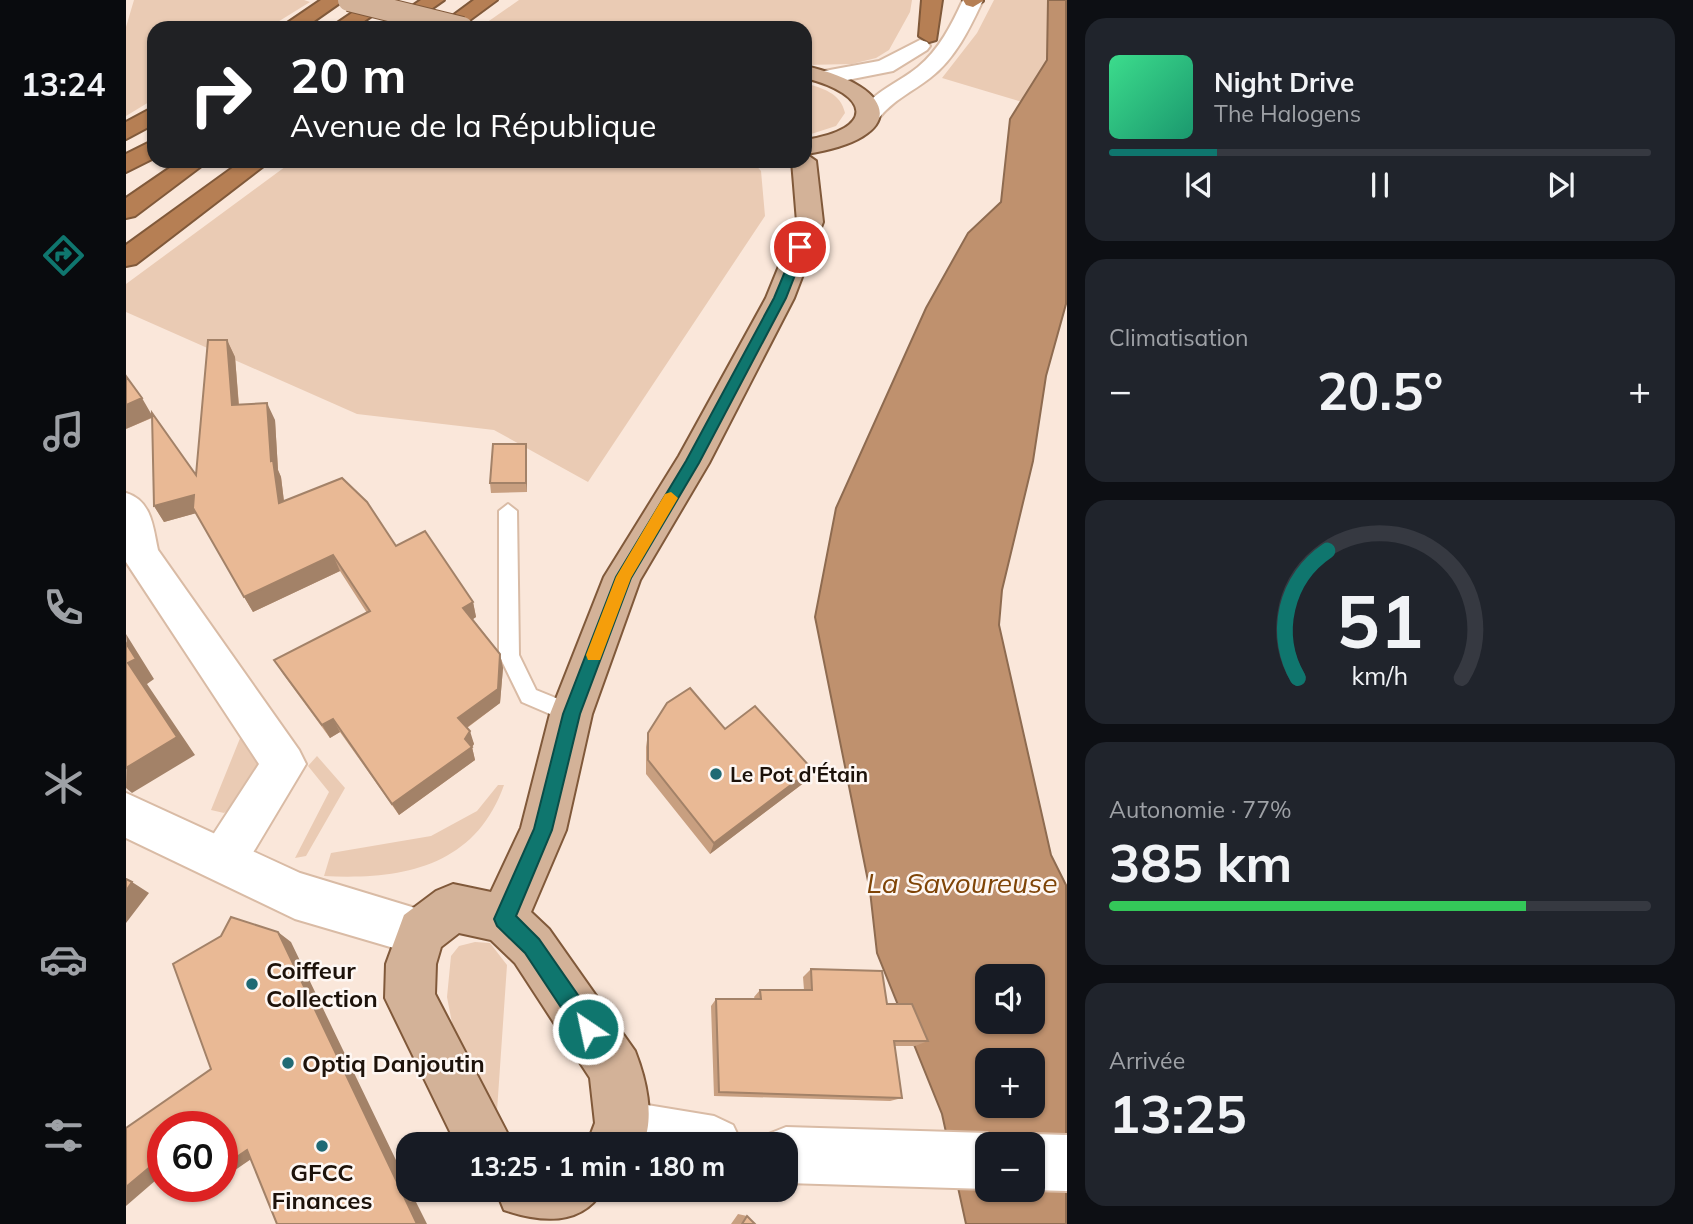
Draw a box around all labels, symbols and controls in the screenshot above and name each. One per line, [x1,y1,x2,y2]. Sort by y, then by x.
text: 20 m [290,44,406,105]
icon: right [175,49,266,140]
text: 13:24 [21,64,105,104]
text: Night Drive [1214,66,1354,99]
text: The Halogens [1214,99,1361,128]
text: Avenue de la République [290,105,656,145]
icon: previous [1180,166,1218,204]
icon: pause [1361,166,1399,204]
icon: next [1542,166,1580,204]
pin [770,217,830,277]
icon: arrive [781,228,819,266]
icon: directions [39,231,88,280]
text: Climatisation [1109,323,1249,352]
text: 20.5° [1317,358,1443,423]
text: − [1109,366,1132,414]
text: + [1628,366,1651,414]
icon: music [39,407,88,456]
text: 51 [1336,575,1424,666]
icon: phone [39,583,88,632]
text: km/h [1352,660,1408,691]
icon: climate [39,759,88,808]
place label: Le Pot d'Étain [730,761,868,787]
marker: Le Pot d'Étain [708,766,724,782]
text: Autonomie · 77% [1109,795,1292,824]
text: 385 km [1109,830,1292,895]
water label: La Savoureuse [867,865,1057,900]
icon: car [39,935,88,984]
place label: Coiffeur Collection [266,955,378,1013]
map controls [975,964,1045,1202]
button: sound [975,964,1045,1034]
marker: Coiffeur Collection [244,976,260,992]
position arrow [551,992,625,1066]
text: Arrivée [1109,1046,1185,1075]
place label: Optiq Danjoutin [302,1048,485,1078]
button: + [975,1048,1045,1118]
marker: Optiq Danjoutin [280,1055,296,1071]
text: 13:25 [1109,1081,1247,1146]
icon: filters [39,1111,88,1160]
speed limit sign: 60 [147,1111,238,1202]
button: − [975,1132,1045,1202]
marker: GFCC Finances [314,1138,330,1154]
text: 13:25 · 1 min · 180 m [469,1150,725,1183]
place label: GFCC Finances [272,1157,372,1215]

